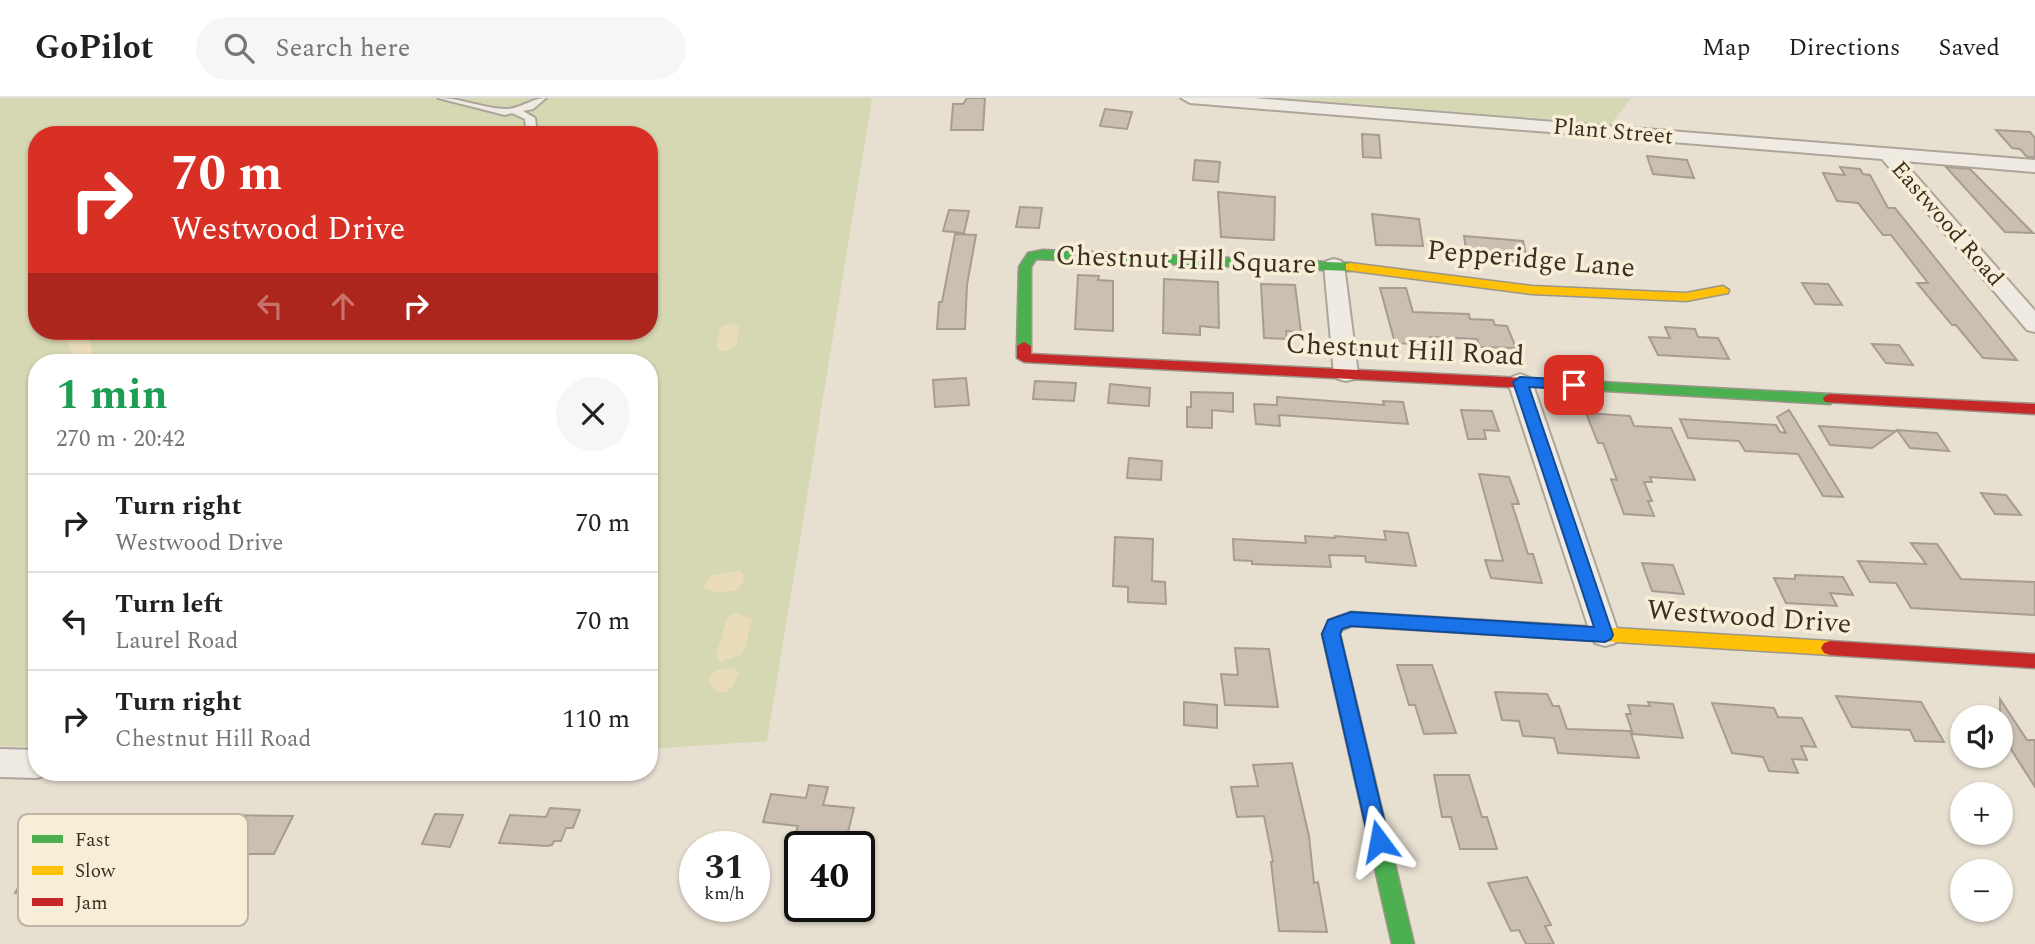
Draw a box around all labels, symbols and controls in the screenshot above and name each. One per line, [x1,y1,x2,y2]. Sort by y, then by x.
search box [196,17,686,80]
text: GoPilot [35,23,154,73]
text: Search here [276,28,410,68]
icon: search [220,29,258,67]
text: Map [1702,30,1750,66]
text: Directions [1788,30,1900,66]
text: Saved [1938,30,2000,66]
street label: Plant Street [1552,109,1674,155]
text: 70 m [171,137,282,212]
street label: Eastwood Road [1882,153,2012,295]
icon: right [56,154,147,245]
text: Westwood Drive [171,205,405,254]
street label: Pepperidge Lane [1425,228,1637,290]
street label: Chestnut Hill Square [1055,234,1317,286]
icon: left [251,287,289,325]
icon: ahead [324,287,362,325]
icon: right [397,287,435,325]
street label: Chestnut Hill Road [1284,322,1526,378]
pin [1544,355,1604,415]
text: 1 min [56,364,168,427]
icon: arrive [1555,366,1593,404]
button: close [556,377,630,451]
text: 270 m · 20:42 [56,422,185,457]
text: Turn right [115,486,242,526]
text: 70 m [575,503,630,543]
icon: right [56,504,94,542]
text: Westwood Drive [115,526,283,561]
text: Turn left [115,584,223,624]
street label: Westwood Drive [1645,588,1853,646]
text: 70 m [575,601,630,641]
icon: left [56,602,94,640]
text: Laurel Road [115,624,238,659]
text: Turn right [115,682,242,722]
text: 110 m [562,699,630,739]
icon: right [56,700,94,738]
map controls [1950,705,2013,922]
button: sound [1950,705,2013,768]
text: Chestnut Hill Road [115,722,311,757]
button: + [1950,782,2013,845]
position arrow [1342,804,1416,878]
legend [18,814,248,926]
text: Fast [75,826,111,855]
speed limit sign: 40 [784,831,875,922]
text: 31 [705,841,744,894]
text: Slow [75,857,116,886]
button: − [1950,859,2013,922]
text: km/h [704,880,745,907]
text: Jam [75,889,107,918]

